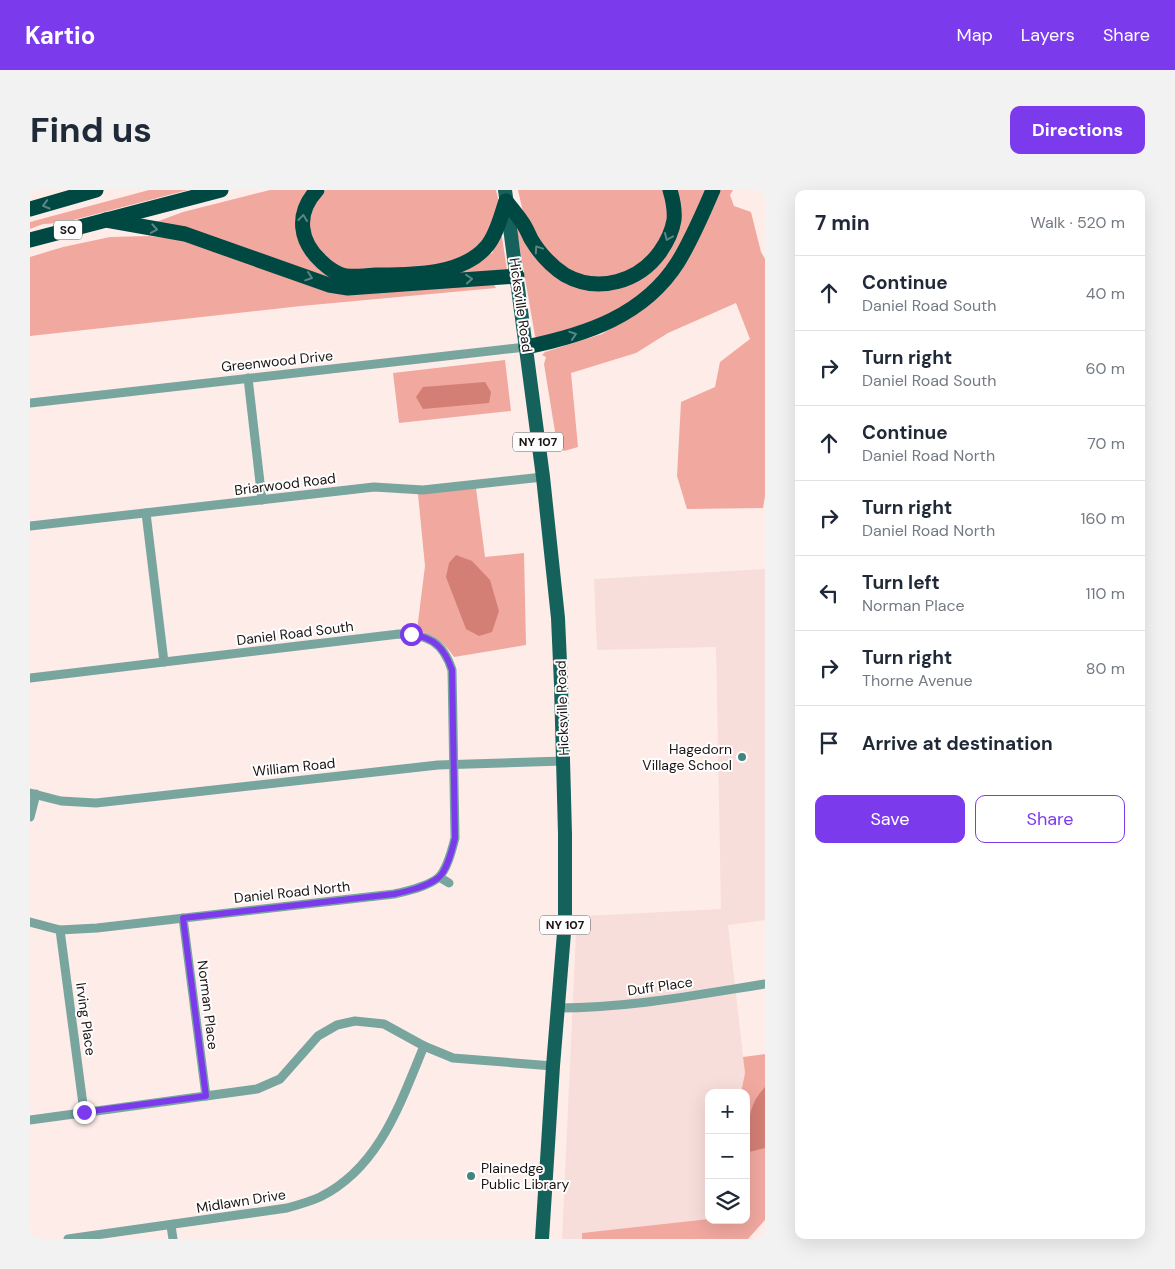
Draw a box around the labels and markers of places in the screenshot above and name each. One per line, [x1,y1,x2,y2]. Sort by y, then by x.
place label: Hagedorn Village School [642,740,732,774]
marker: Hagedorn Village School [736,751,748,763]
place label: Plainedge Public Library [481,1159,570,1193]
marker: Plainedge Public Library [465,1170,477,1182]

